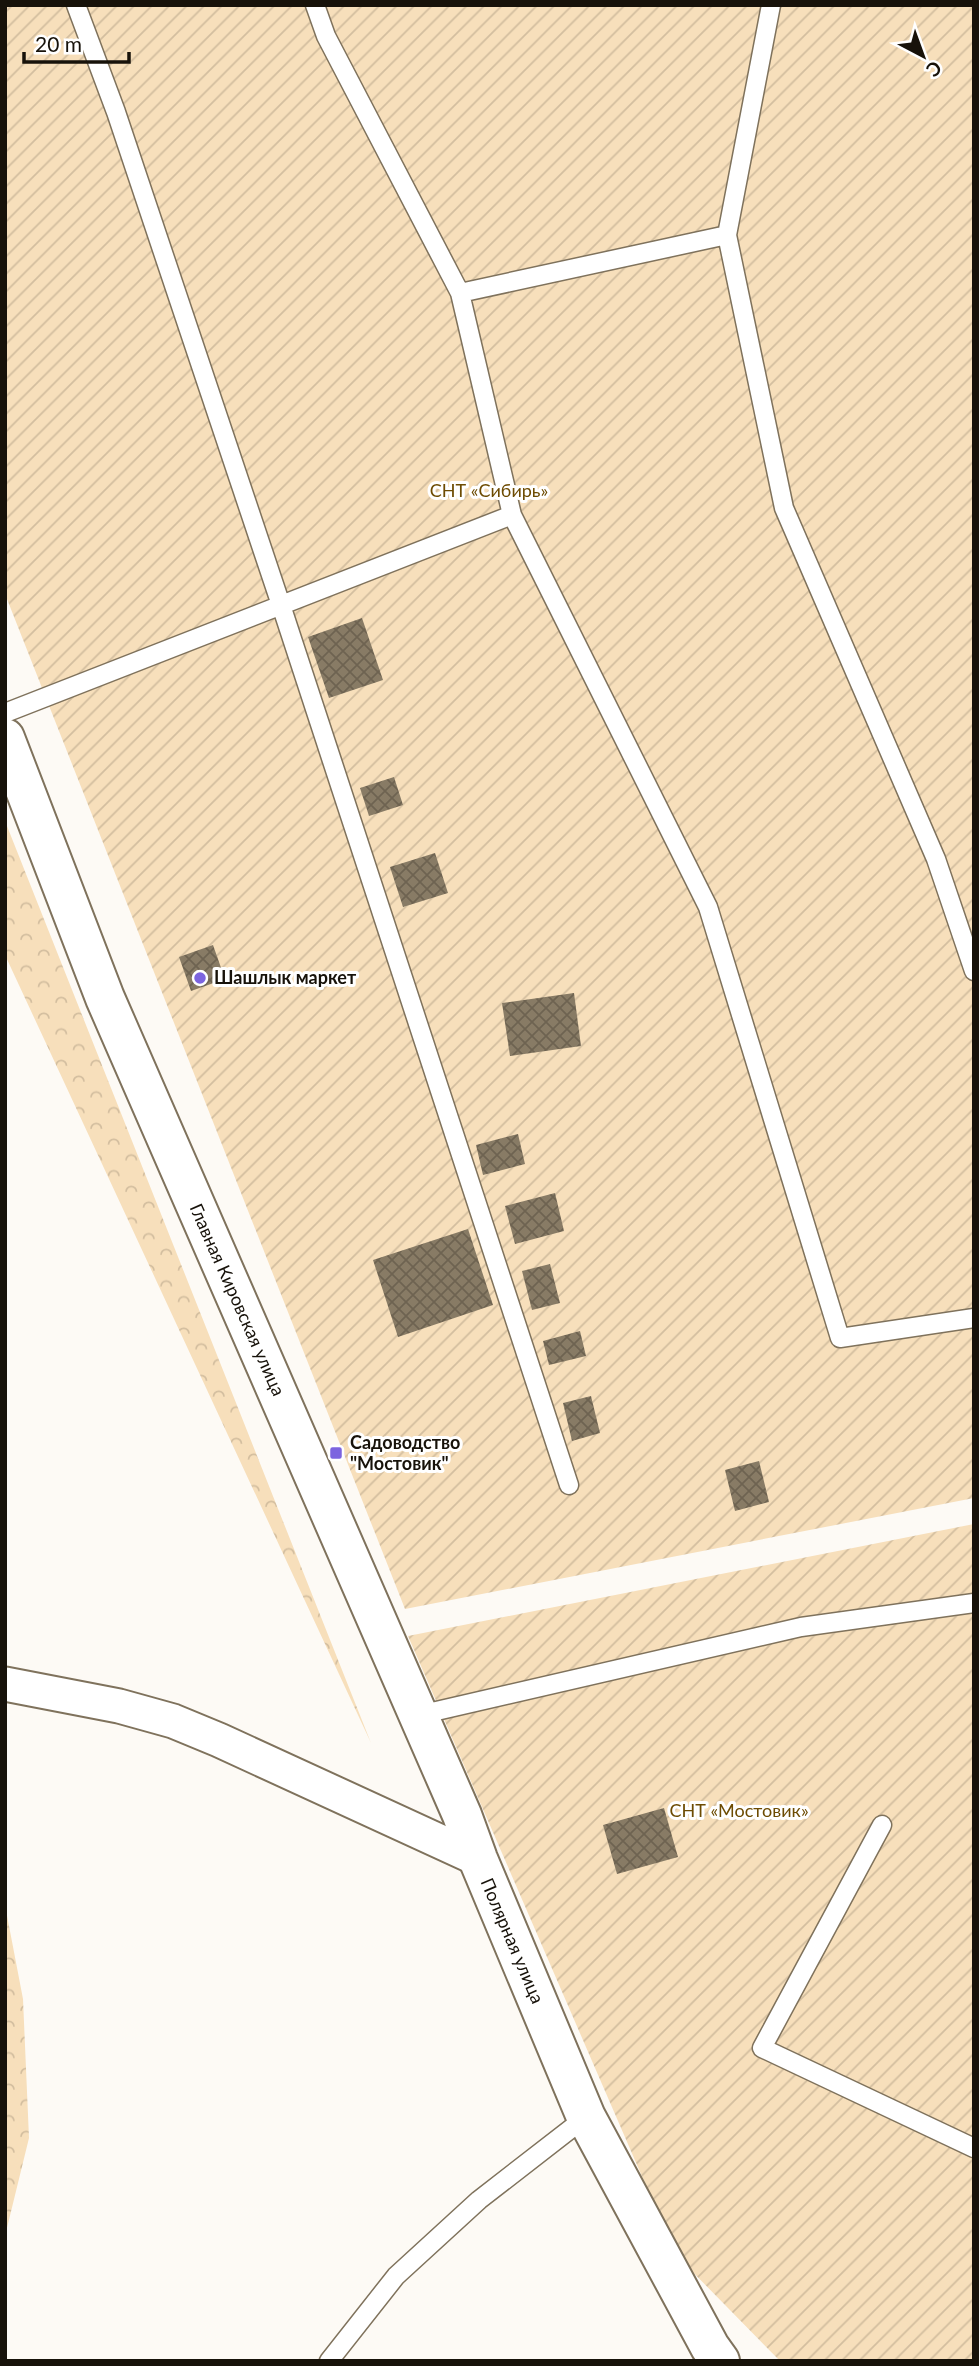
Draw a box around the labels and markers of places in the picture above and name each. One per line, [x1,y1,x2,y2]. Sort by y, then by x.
place label: Шашлык маркет [214,966,357,988]
marker: Шашлык маркет [192,970,208,986]
place label: Садоводство "Мостовик" [350,1431,460,1474]
marker: Садоводство "Мостовик" [328,1445,344,1461]

